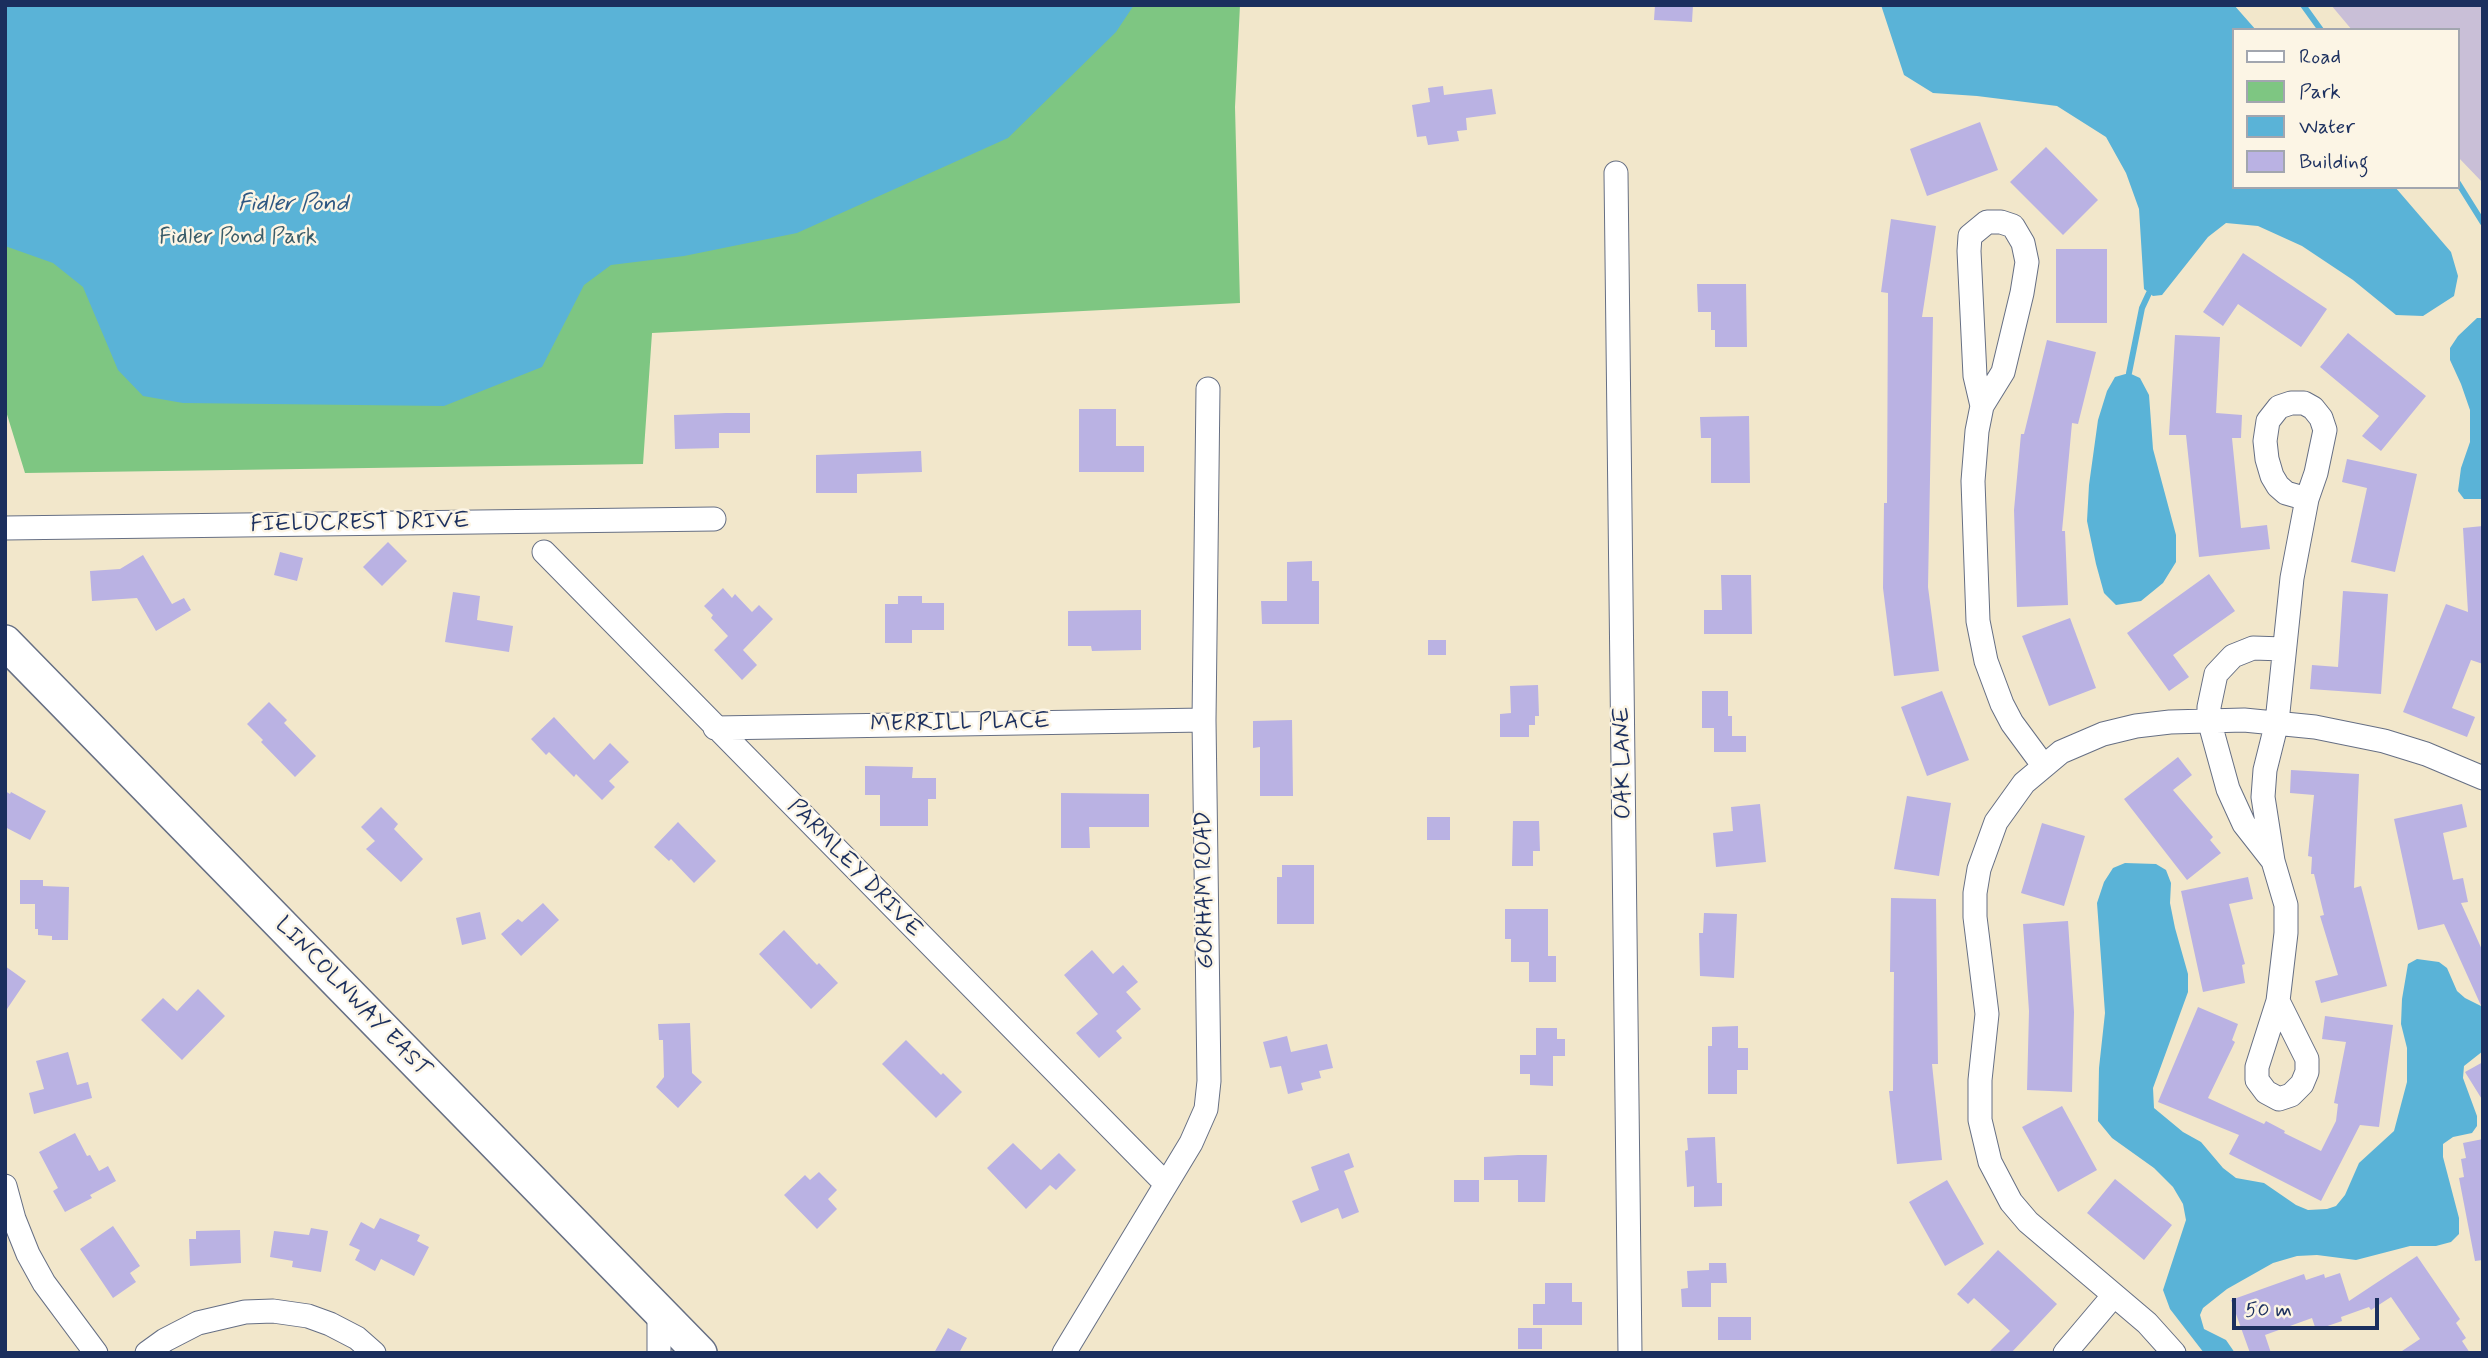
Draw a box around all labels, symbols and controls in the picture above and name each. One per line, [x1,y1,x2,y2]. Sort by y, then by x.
legend [2232,28,2460,189]
text: Road [2299,43,2341,71]
text: Park [2299,78,2341,106]
text: Water [2299,113,2355,141]
text: Building [2299,148,2369,176]
water label: Fidler Pond [238,191,348,219]
park label: Fidler Pond Park [159,224,317,252]
street label: FIELDCREST DRIVE [250,508,470,540]
street label: OAK LANE [1609,706,1639,820]
street label: MERRILL PLACE [870,709,1050,739]
street label: PARMLEY DRIVE [781,794,927,944]
street label: GORHAM ROAD [1191,811,1221,969]
street label: LINCOLNWAY EAST [268,912,436,1084]
scale bar [2236,1284,2383,1328]
text: 50 m [2245,1296,2292,1324]

